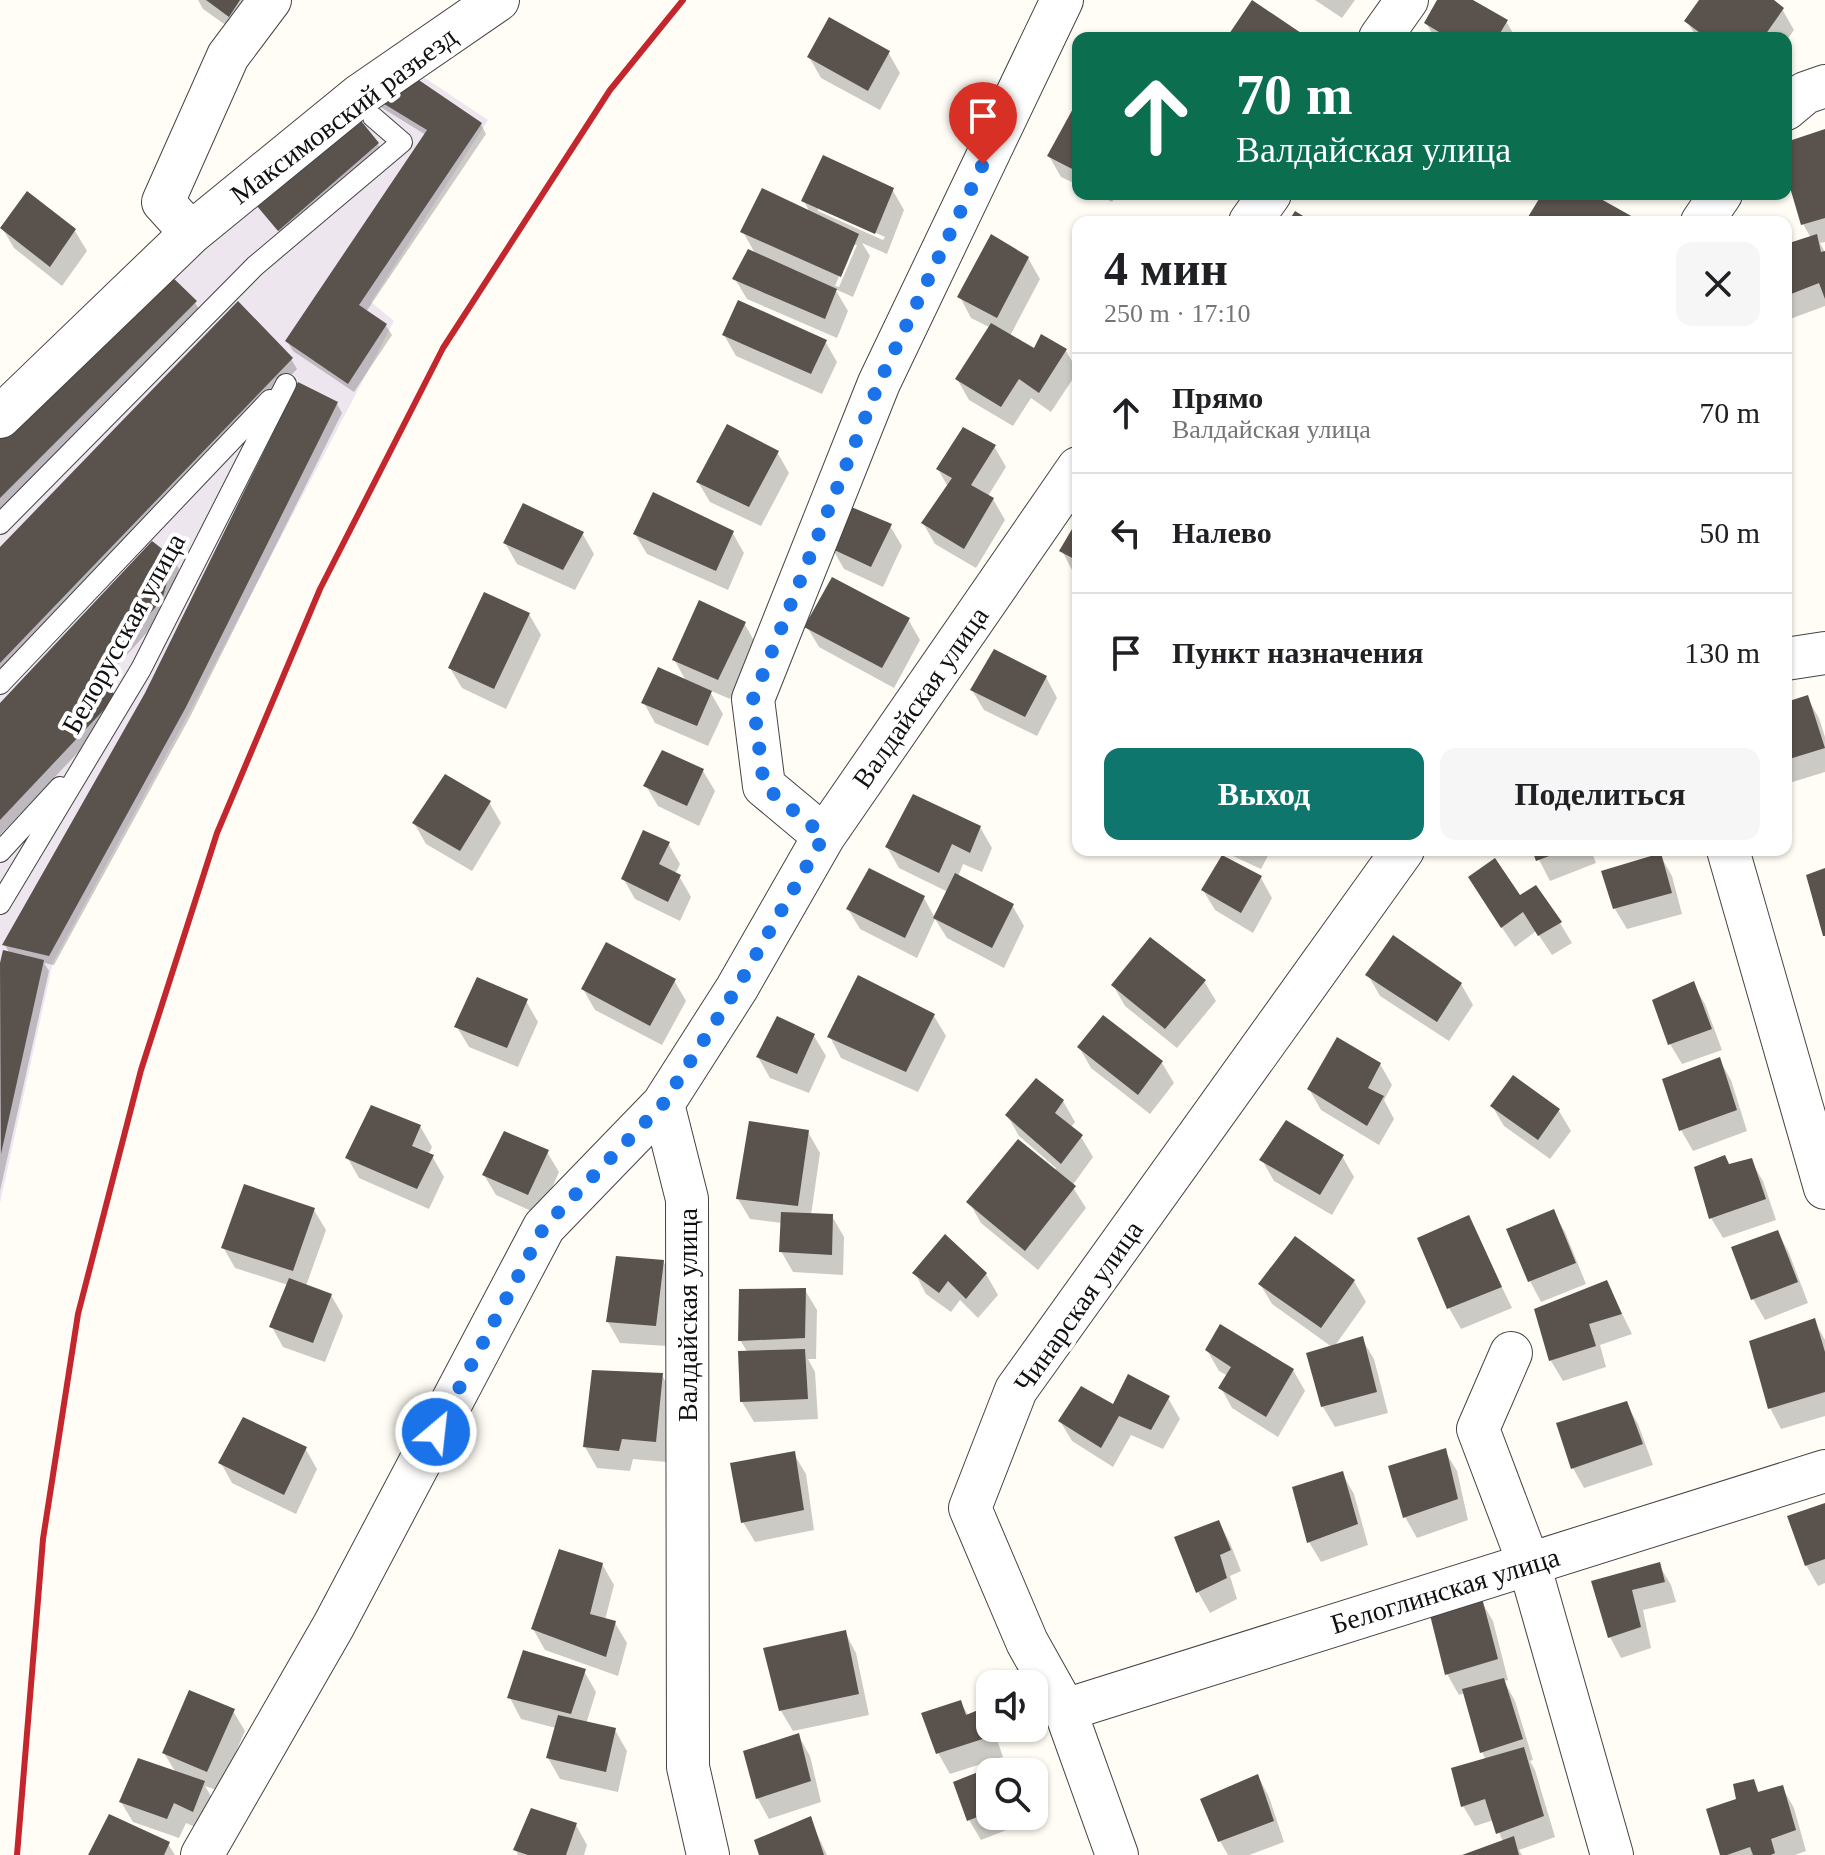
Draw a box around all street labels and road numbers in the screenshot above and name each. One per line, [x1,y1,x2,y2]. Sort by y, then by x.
street label: Максимовский разъезд [224,20,462,210]
street label: Белорусская улица [56,527,191,739]
street label: Валдайская улица [846,600,995,794]
street label: Валдайская улица [672,1207,703,1422]
street label: Чинарская улица [1008,1214,1149,1398]
street label: Белоглинская улица [1327,1541,1564,1640]

